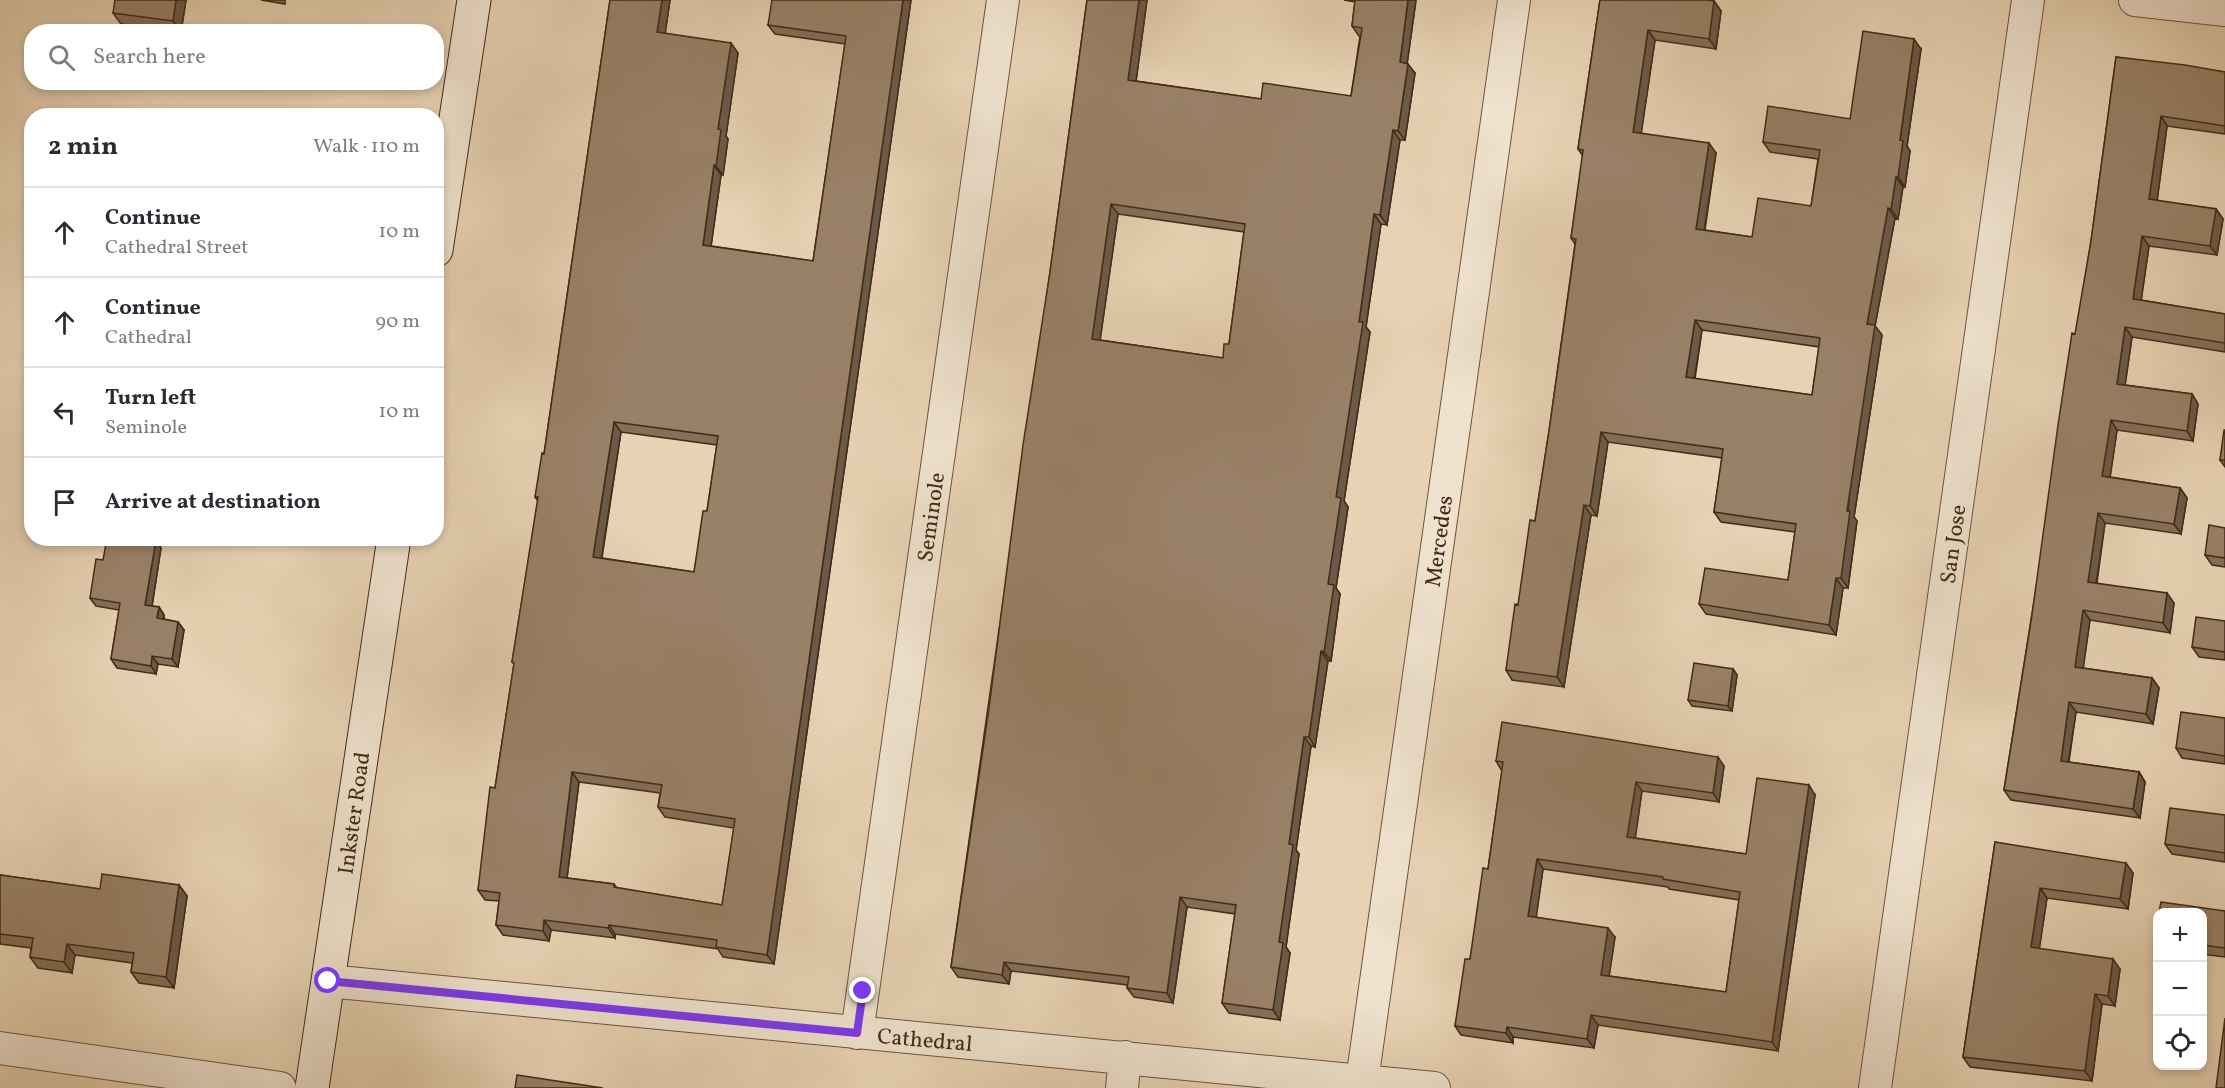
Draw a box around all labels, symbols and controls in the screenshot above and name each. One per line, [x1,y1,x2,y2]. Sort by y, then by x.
search box [24,24,444,90]
icon: search [45,41,78,74]
text: Search here [93,42,206,73]
text: 2 min [48,129,118,165]
text: Walk · 110 m [313,133,420,161]
text: Continue [105,203,201,234]
icon: ahead [48,216,81,249]
text: 10 m [379,218,420,246]
text: Cathedral Street [105,234,248,262]
text: Continue [105,293,201,324]
icon: ahead [48,306,81,339]
text: 90 m [376,308,420,336]
text: Cathedral [105,324,192,352]
text: Turn left [105,383,196,414]
icon: left [48,396,81,429]
text: 10 m [379,398,420,426]
text: Seminole [105,414,187,442]
street label: Seminole [911,470,954,564]
icon: arrive [48,486,81,519]
text: Arrive at destination [105,487,321,518]
street label: Mercedes [1419,494,1462,589]
street label: San Jose [1934,503,1975,586]
street label: Inkster Road [332,750,379,877]
map controls [2153,908,2207,1070]
button: + [2153,908,2207,962]
button: − [2153,962,2207,1016]
route start [314,967,340,993]
route end [849,977,875,1003]
button: locate [2153,1016,2207,1070]
street label: Cathedral [876,1022,974,1061]

